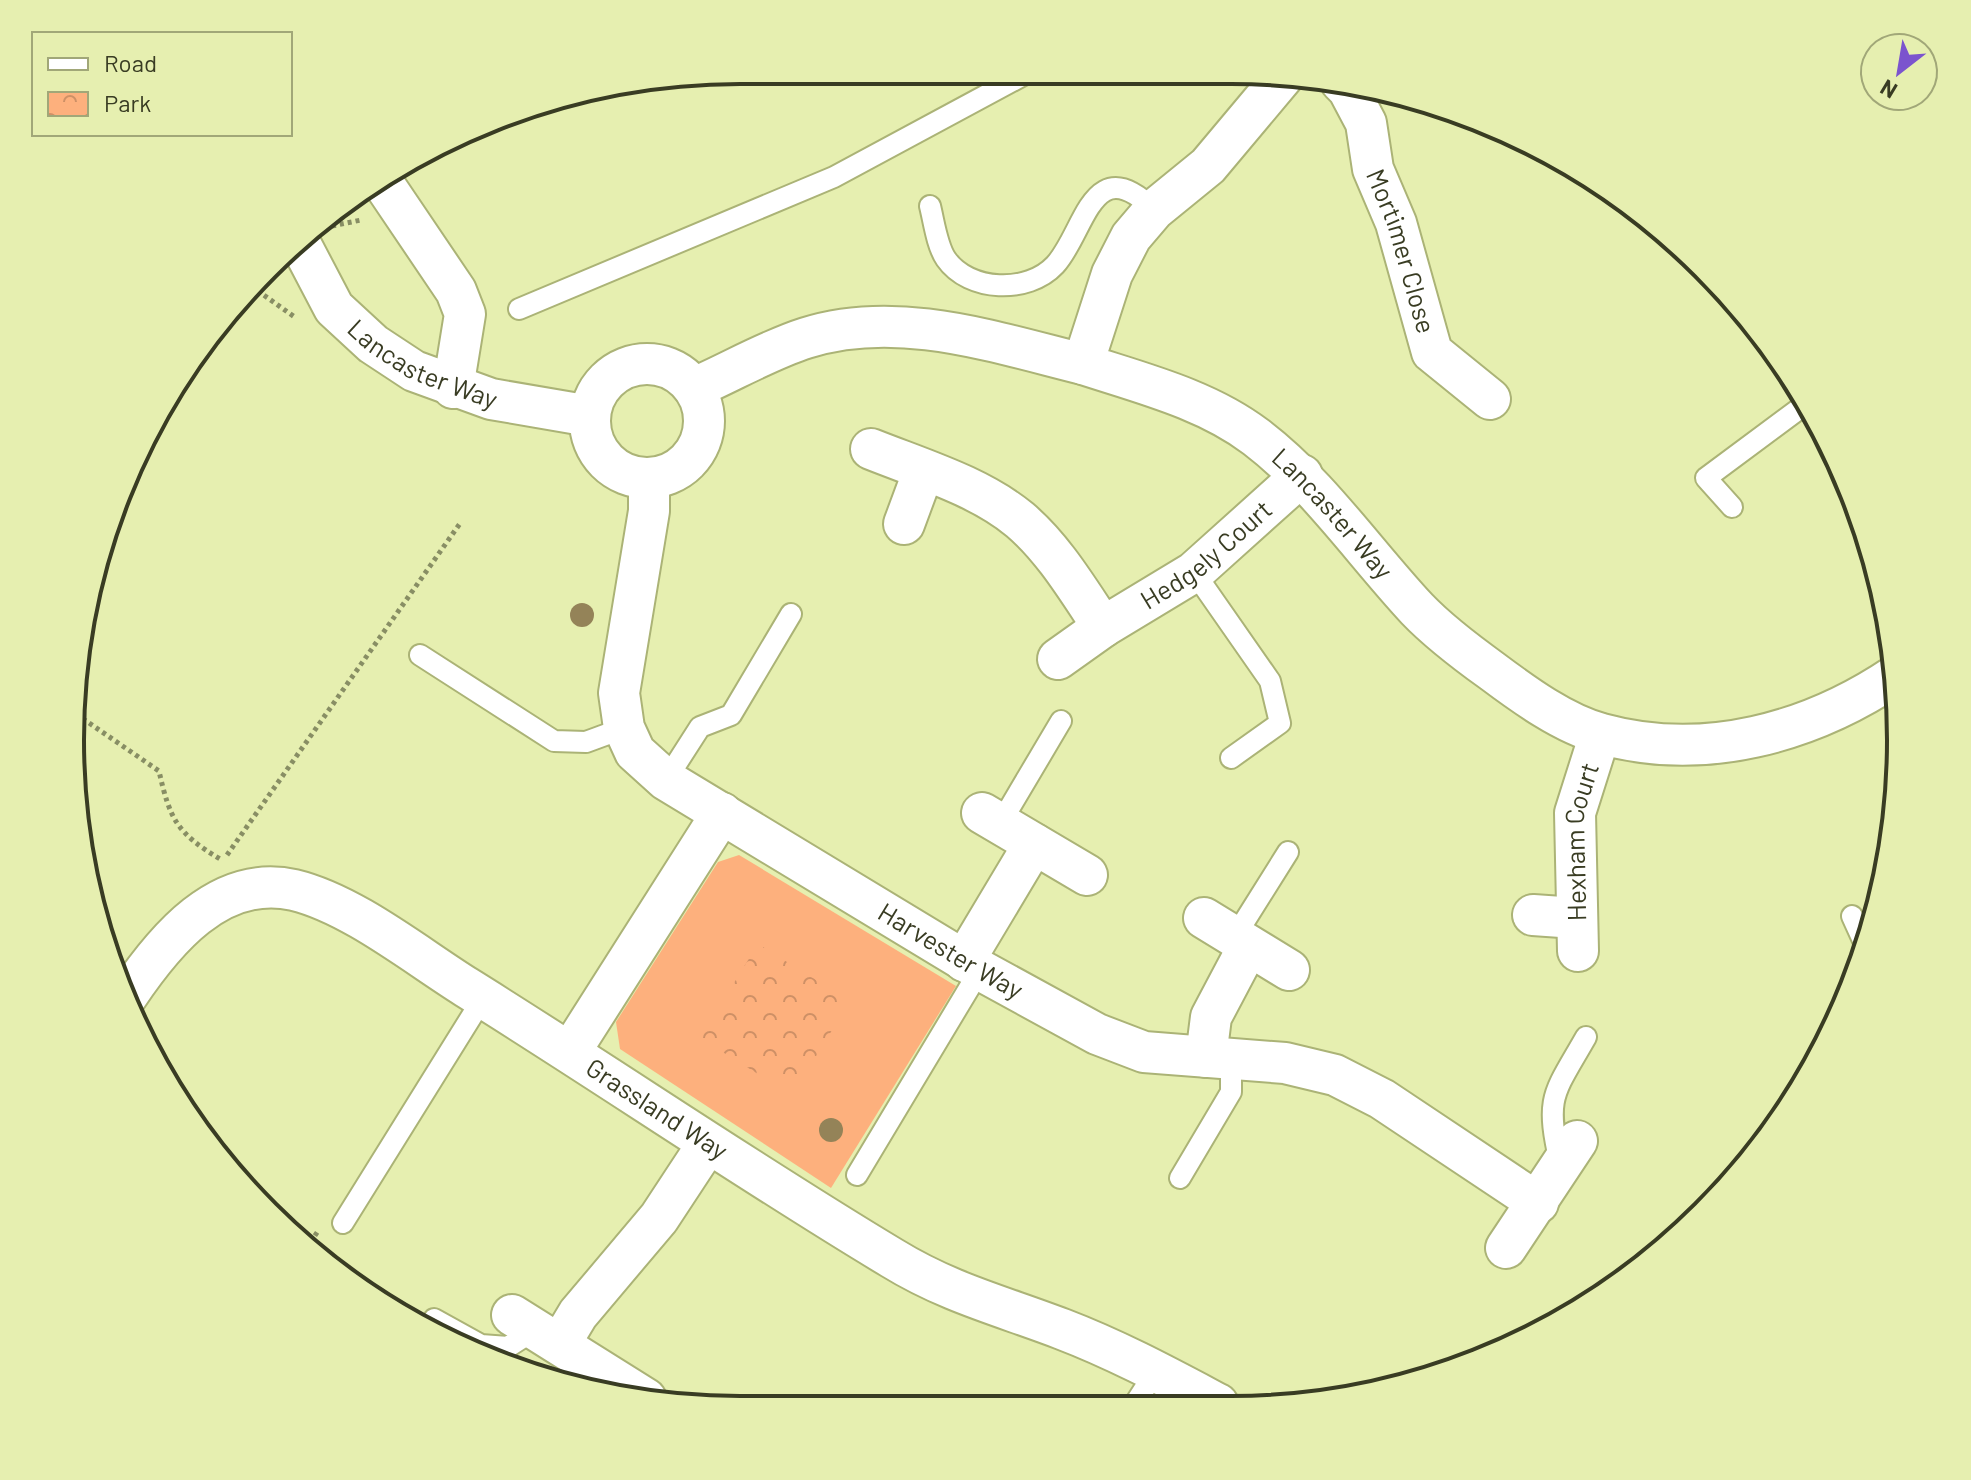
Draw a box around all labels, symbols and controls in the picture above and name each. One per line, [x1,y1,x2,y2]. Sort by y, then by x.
legend [32,32,292,136]
north arrow [1859,32,1939,112]
text: Road [104,48,157,77]
text: N [1875,75,1901,105]
text: Park [104,88,151,117]
street label: Mortimer Close [1361,164,1443,336]
street label: Lancaster Way [342,312,502,414]
street label: Lancaster Way [1267,441,1400,585]
street label: Hedgely Court [1134,493,1277,615]
street label: Hexham Court [1558,758,1604,921]
street label: Harvester Way [873,895,1029,1005]
street label: Grassland Way [581,1051,734,1165]

